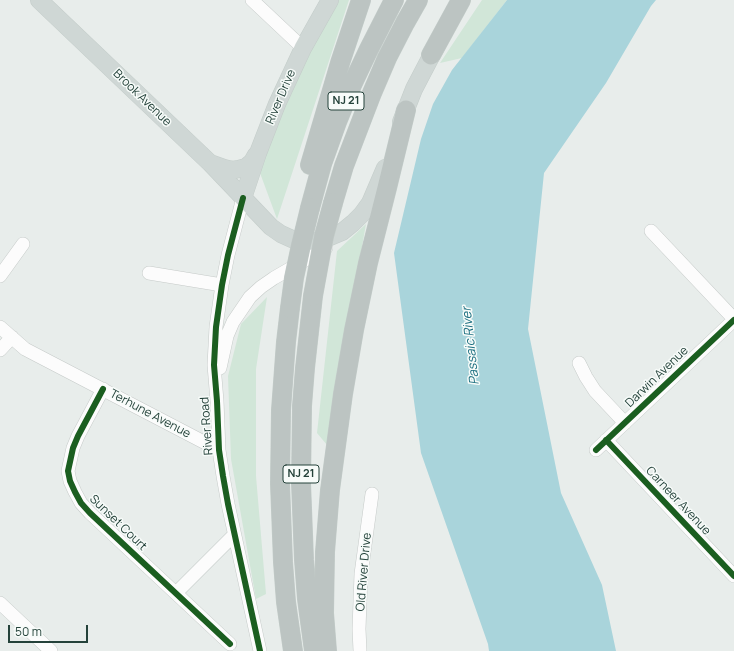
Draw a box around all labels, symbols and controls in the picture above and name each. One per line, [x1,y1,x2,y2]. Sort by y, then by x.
street label: Brook Avenue [110,67,174,129]
street label: River Drive [263,67,299,127]
road number: NJ 21 [328,92,364,110]
water label: Passaic River [459,306,483,386]
street label: Darwin Avenue [623,343,691,411]
street label: Terhune Avenue [107,387,193,441]
street label: River Road [198,396,216,456]
street label: Carneer Avenue [643,464,713,538]
road number: NJ 21 [283,465,319,483]
street label: Sunset Court [86,492,150,554]
street label: Old River Drive [353,532,375,612]
scale bar [10,617,90,643]
text: 50 m [15,623,42,640]

